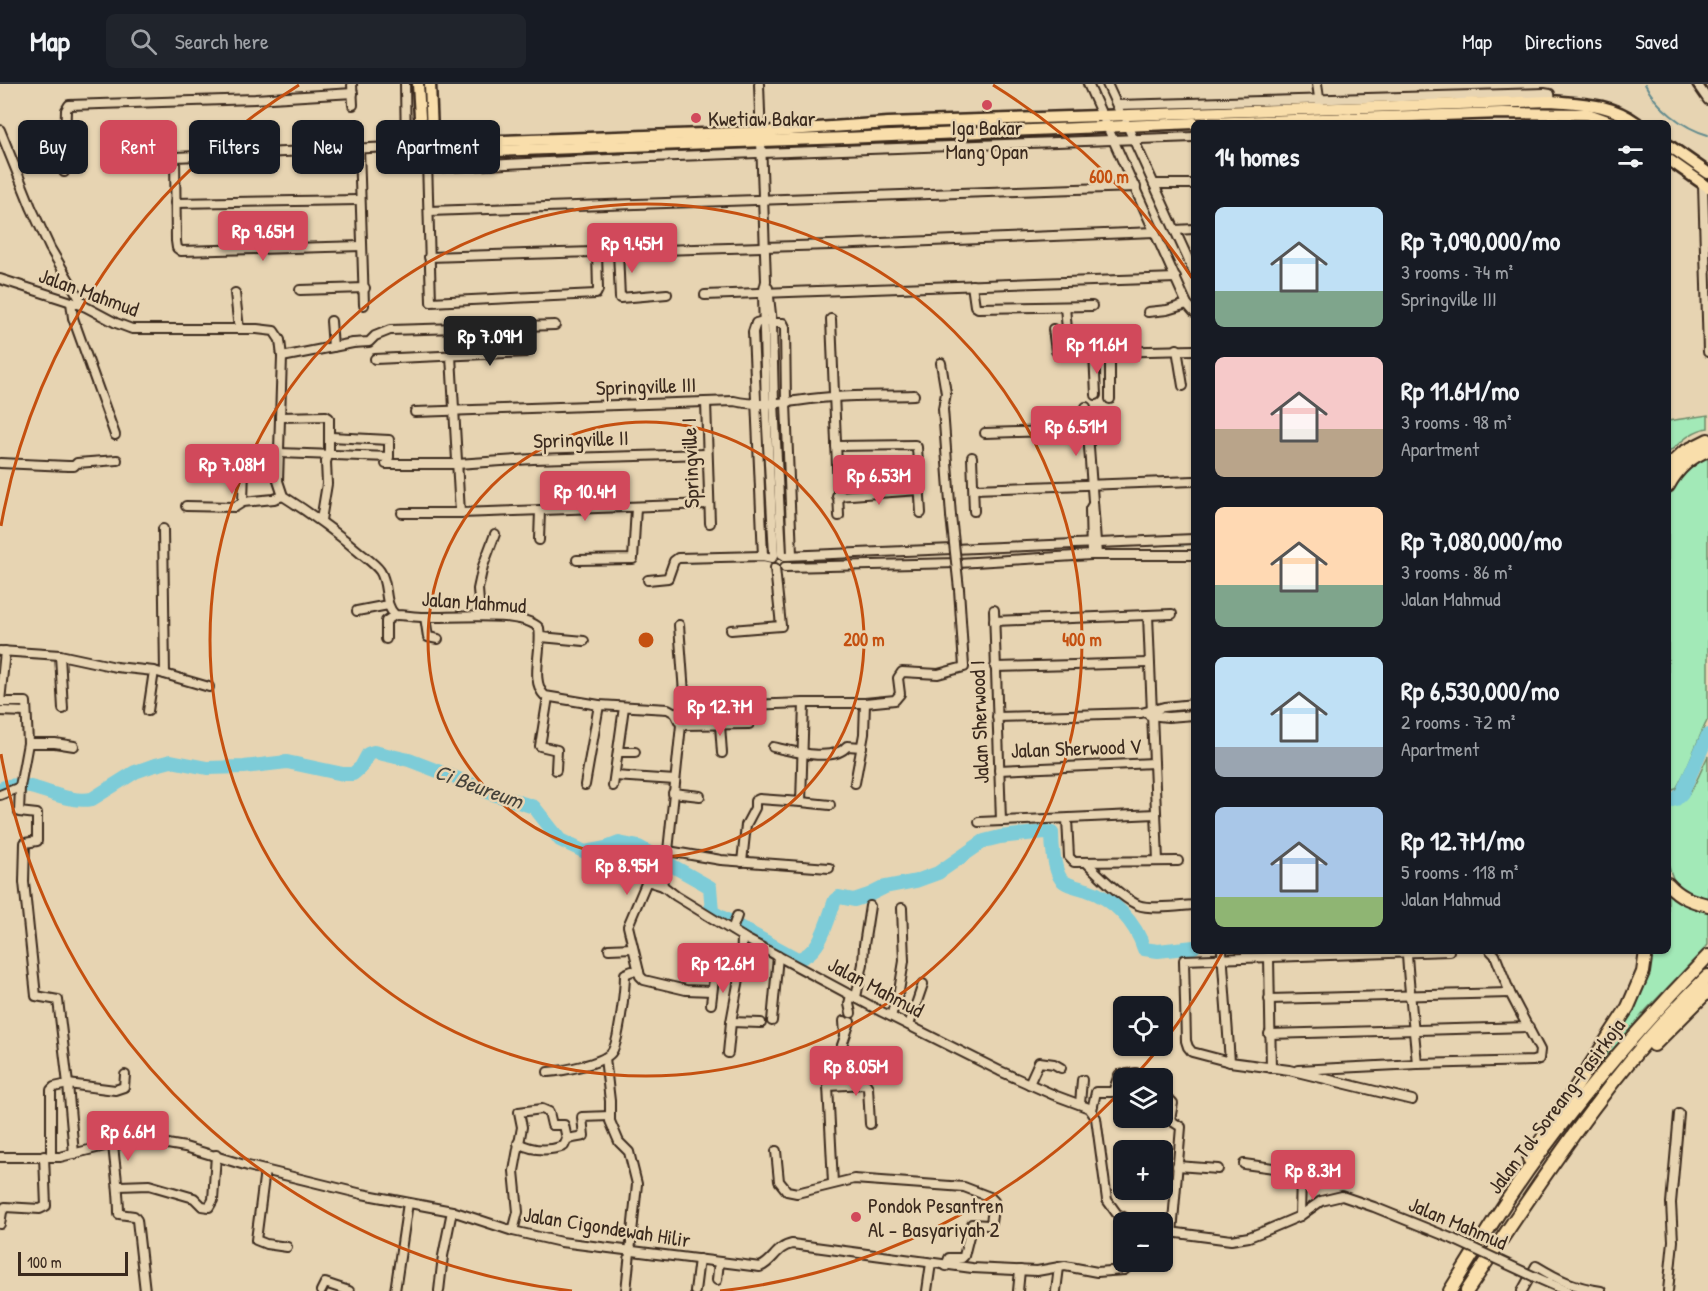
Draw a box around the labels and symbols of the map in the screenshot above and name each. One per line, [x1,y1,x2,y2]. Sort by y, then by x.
marker: Iga Bakar Mang Opan [980,98,994,112]
place label: Kwetiaw Bakar [708,104,816,133]
marker: Kwetiaw Bakar [689,111,703,125]
place label: Iga Bakar Mang Opan [946,113,1028,166]
text: 600 m [1089,164,1129,189]
pin: Rp 9.65M [201,211,325,262]
pin: Rp 9.45M [570,223,694,274]
street label: Jalan Mahmud [35,260,143,324]
pin: Rp 7.09M [428,316,552,367]
pin: Rp 11.6M [1035,324,1159,375]
street label: Springville III [595,370,697,402]
pin: Rp 6.51M [1014,406,1138,457]
street label: Springville I [674,417,706,509]
street label: Springville II [533,423,629,455]
pin: Rp 7.08M [170,444,294,495]
pin: Rp 6.53M [817,455,941,506]
pin: Rp 10.4M [523,471,647,522]
street label: Jalan Mahmud [421,584,527,620]
text: 200 m [844,627,884,652]
text: 400 m [1062,627,1102,652]
centre of rings [636,630,656,650]
street label: Jalan Sherwood I [962,660,996,784]
pin: Rp 12.7M [658,686,782,737]
street label: Jalan Sherwood V [1010,731,1142,765]
water label: Ci Beureum [431,756,528,816]
pin: Rp 8.95M [565,845,689,896]
pin: Rp 12.6M [661,943,785,994]
street label: Jalan Mahmud [823,950,929,1024]
street label: Jalan Tol Soreang–Pasirkoja [1480,1012,1632,1200]
pin: Rp 8.05M [794,1046,918,1097]
pin: Rp 6.6M [73,1111,183,1162]
pin: Rp 8.3M [1258,1150,1368,1201]
street label: Jalan Mahmud [1404,1189,1512,1257]
place label: Pondok Pesantren Al - Basyariyah 2 [868,1191,1004,1244]
street label: Jalan Cigondewah Hilir [521,1199,693,1255]
marker: Pondok Pesantren Al - Basyariyah 2 [849,1210,863,1224]
scale bar [18,1249,128,1276]

